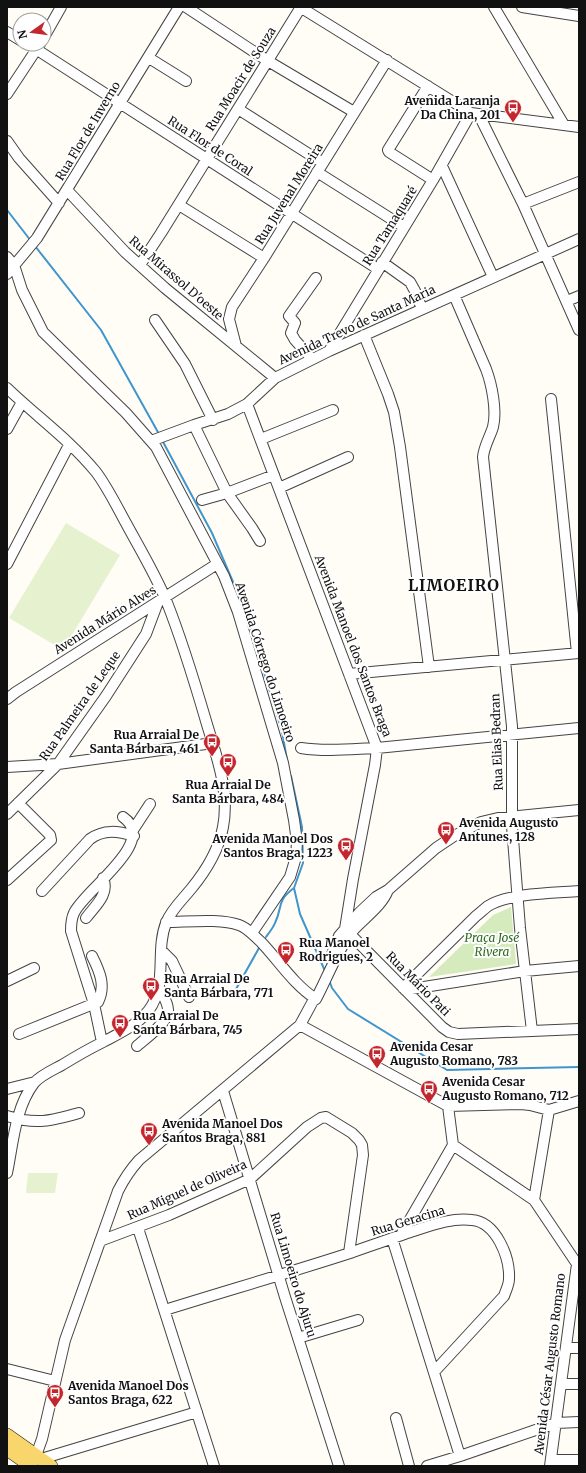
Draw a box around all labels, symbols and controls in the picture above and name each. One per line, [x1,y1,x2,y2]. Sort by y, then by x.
north arrow [12,12,52,52]
street label: Rua Moacir de Souza [202,23,279,134]
text: N [14,28,30,40]
street label: Rua Flor de Inverno [52,78,123,183]
place label: Avenida Laranja Da China, 201 [403,93,500,122]
bus stop icon: Avenida Laranja Da China, 201 [503,98,523,123]
street label: Rua Flor de Coral [165,113,256,179]
street label: Rua Juvenal Moreira [251,140,326,247]
street label: Rua Tamaquaré [359,183,420,268]
street label: Rua Mirassol D'oeste [126,233,226,323]
street label: Avenida Trevo de Santa Maria [275,281,438,368]
street label: Avenida Manoel dos Santos Braga [311,552,395,739]
district label: LIMOEIRO [408,575,500,595]
street label: Avenida Córrego do Limoeiro [232,579,298,744]
street label: Avenida Mário Alves [50,582,159,658]
street label: Rua Palmeira de Leque [36,648,123,764]
street label: Rua Elias Bedran [487,693,506,791]
place label: Rua Arraial De Santa Bárbara, 461 [90,727,199,756]
bus stop icon: Rua Arraial De Santa Bárbara, 461 [202,732,222,757]
bus stop icon: Rua Arraial De Santa Bárbara, 484 [218,752,238,777]
place label: Rua Arraial De Santa Bárbara, 484 [172,777,284,806]
place label: Avenida Augusto Antunes, 128 [458,815,558,844]
bus stop icon: Avenida Augusto Antunes, 128 [436,820,456,845]
place label: Avenida Manoel Dos Santos Braga, 1223 [211,831,333,860]
bus stop icon: Avenida Manoel Dos Santos Braga, 1223 [336,836,356,861]
park label: Praça José Rivera [465,930,520,959]
place label: Rua Manoel Rodrigues, 2 [299,935,373,964]
bus stop icon: Rua Manoel Rodrigues, 2 [276,940,296,965]
street label: Rua Mário Pati [383,948,454,1019]
place label: Rua Arraial De Santa Bárbara, 771 [164,971,274,1000]
bus stop icon: Rua Arraial De Santa Bárbara, 771 [141,976,161,1001]
place label: Rua Arraial De Santa Bárbara, 745 [133,1008,243,1037]
bus stop icon: Rua Arraial De Santa Bárbara, 745 [110,1013,130,1038]
place label: Avenida Cesar Augusto Romano, 783 [389,1039,518,1068]
bus stop icon: Avenida Cesar Augusto Romano, 783 [367,1044,387,1069]
place label: Avenida Cesar Augusto Romano, 712 [441,1074,569,1103]
bus stop icon: Avenida Cesar Augusto Romano, 712 [419,1079,439,1104]
place label: Avenida Manoel Dos Santos Braga, 881 [161,1116,283,1145]
bus stop icon: Avenida Manoel Dos Santos Braga, 881 [139,1121,159,1146]
street label: Rua Miguel de Oliveira [125,1156,249,1223]
street label: Rua Geracina [369,1202,447,1239]
street label: Rua Limoeiro do Ajuru [267,1211,320,1340]
street label: Avenida César Augusto Romano [531,1272,568,1457]
place label: Avenida Manoel Dos Santos Braga, 622 [67,1378,189,1407]
bus stop icon: Avenida Manoel Dos Santos Braga, 622 [45,1383,65,1408]

